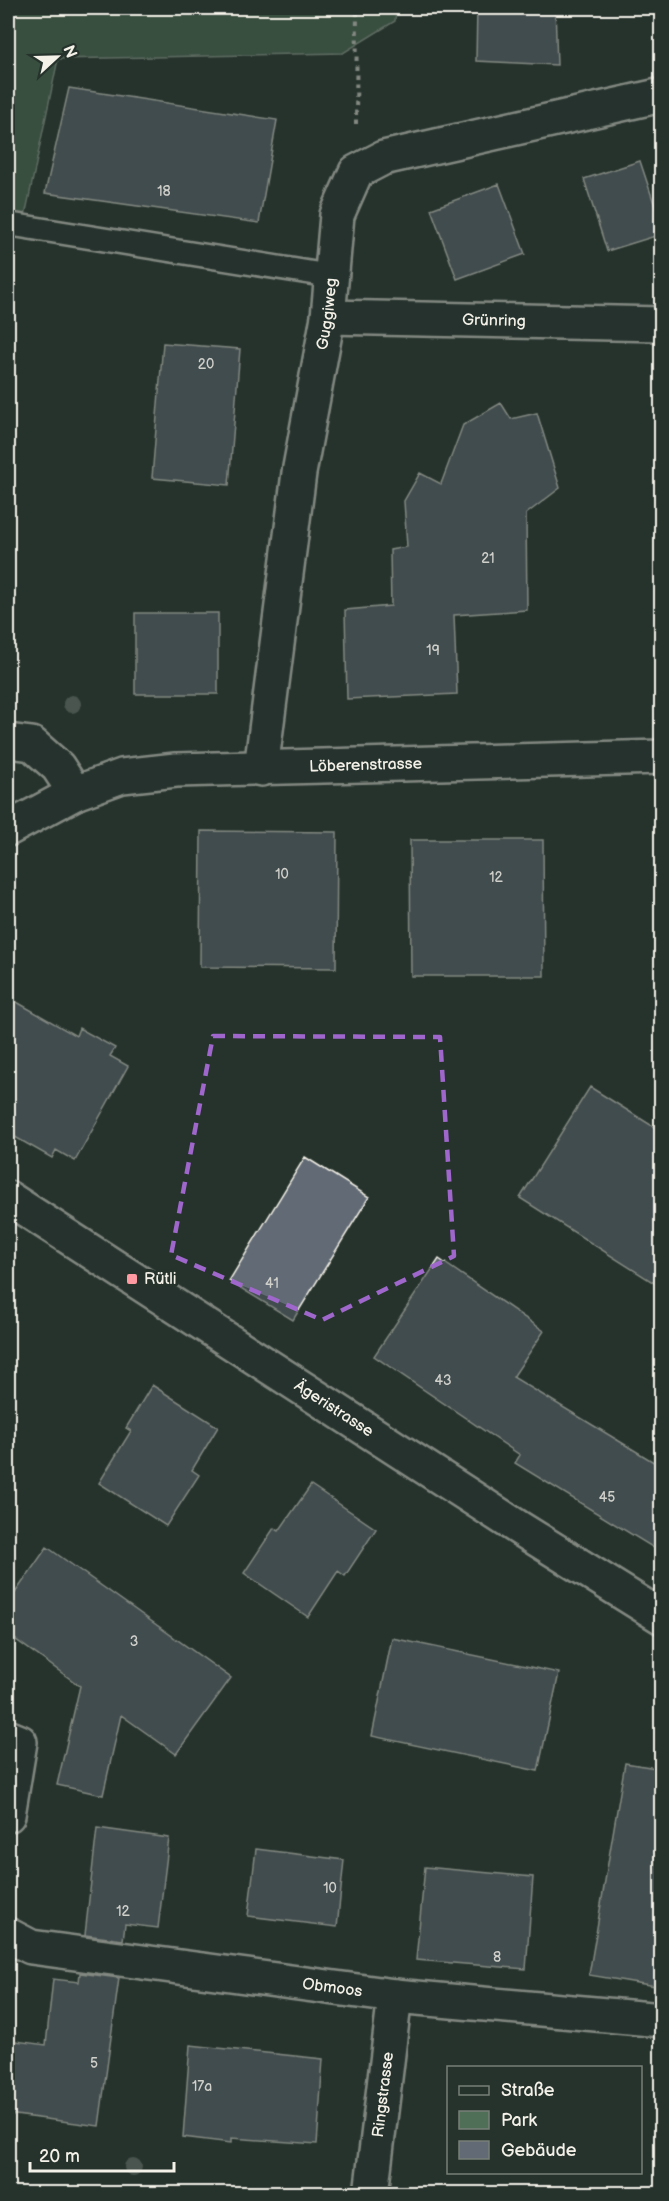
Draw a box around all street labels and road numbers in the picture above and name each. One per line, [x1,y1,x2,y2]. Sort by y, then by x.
street label: Guggiweg [313,277,341,352]
street label: Grünring [462,310,526,331]
street label: Löberenstrasse [309,754,423,776]
street label: Ägeristrasse [291,1374,377,1441]
street label: Obmoos [301,1974,364,2001]
street label: Ringstrasse [368,2050,398,2139]

